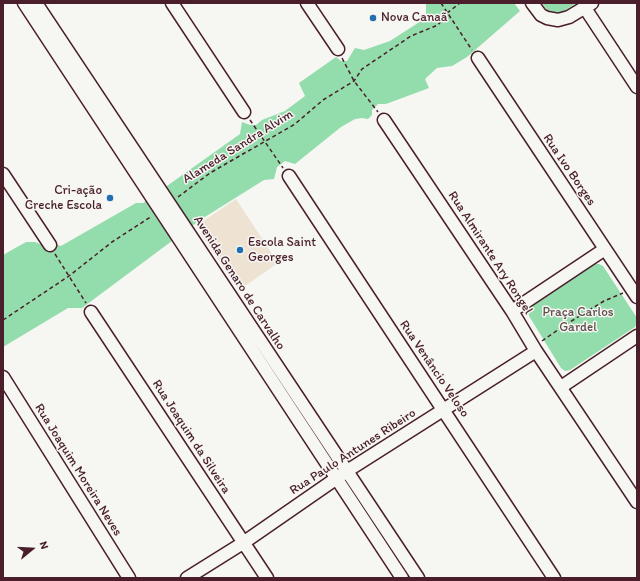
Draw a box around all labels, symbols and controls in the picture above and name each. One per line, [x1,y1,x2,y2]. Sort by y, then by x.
place label: Nova Canaã [381,10,447,26]
marker: Nova Canaã [368,13,378,23]
street label: Alameda Sandra Alvim [180,107,296,187]
street label: Rua Ivo Borges [539,131,599,209]
place label: Cri-ação Creche Escola [25,183,102,214]
street label: Rua Almirante Ary Rongel [444,188,536,318]
marker: Cri-ação Creche Escola [105,193,115,203]
street label: Avenida Genaro de Carvalho [190,213,288,353]
place label: Escola Saint Georges [248,235,316,266]
marker: Escola Saint Georges [235,245,245,255]
park label: Praça Carlos Gardel [542,305,614,336]
street label: Rua Venâncio Veloso [396,318,472,420]
street label: Rua Joaquim da Silveira [148,377,234,497]
street label: Rua Joaquim Moreira Neves [31,401,125,539]
street label: Rua Paulo Antunes Ribeiro [287,405,419,499]
north arrow [12,529,52,569]
text: N [37,540,51,551]

